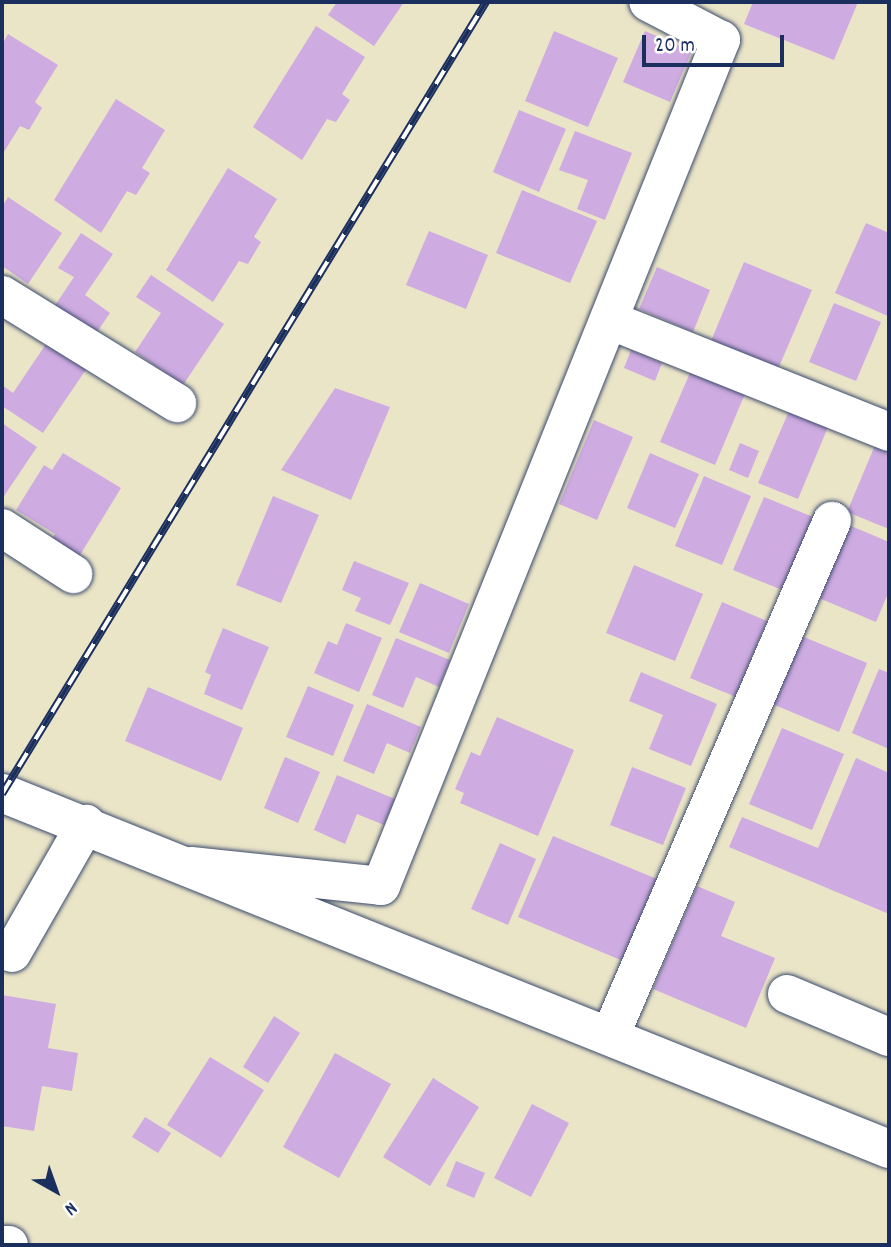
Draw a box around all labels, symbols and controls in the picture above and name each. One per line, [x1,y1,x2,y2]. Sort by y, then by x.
scale bar [646,21,788,65]
text: 20 m [655,32,695,62]
north arrow [21,1156,91,1226]
text: N [58,1194,82,1221]

